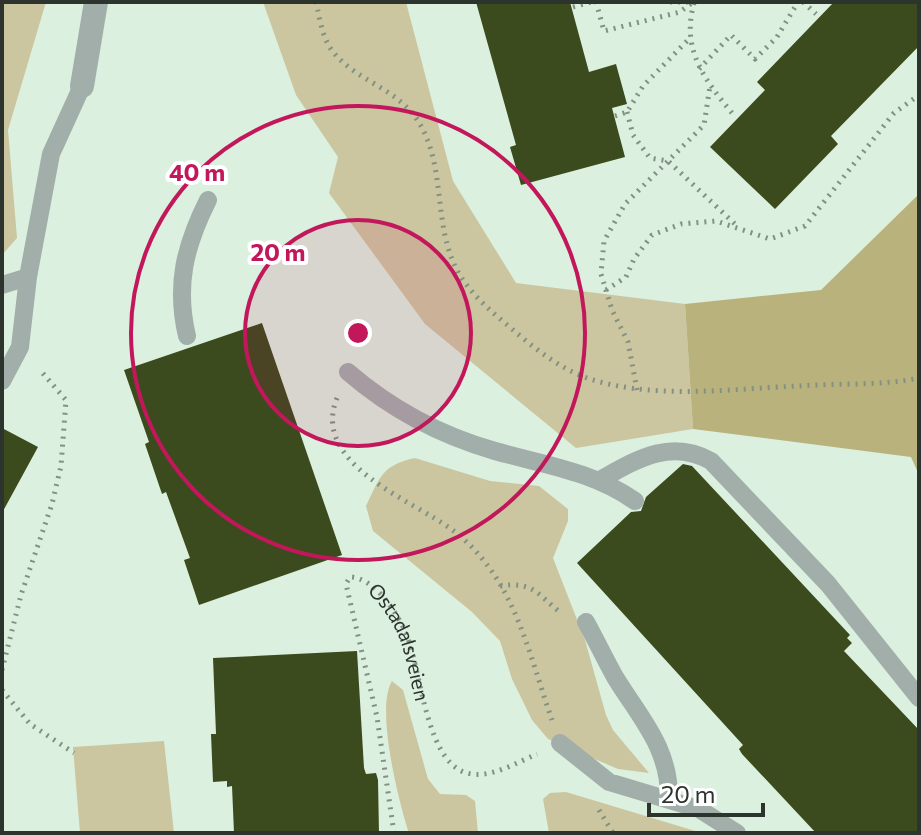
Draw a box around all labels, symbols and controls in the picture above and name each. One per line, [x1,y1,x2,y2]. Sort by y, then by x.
text: 40 m [169,157,225,186]
text: 20 m [251,237,305,266]
centre of rings [344,319,372,347]
street label: Ostadalsveien [364,577,435,703]
scale bar [649,767,763,817]
text: 20 m [661,779,715,808]

